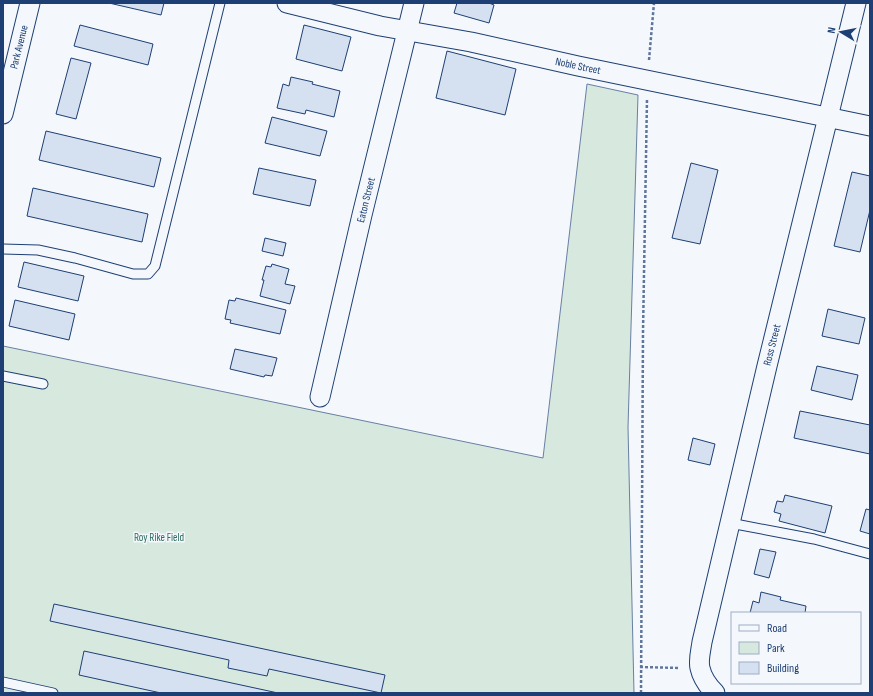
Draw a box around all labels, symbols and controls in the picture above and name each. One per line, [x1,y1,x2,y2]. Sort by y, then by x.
north arrow [821,12,861,52]
street label: Park Avenue [7,24,31,70]
text: N [825,26,839,34]
street label: Noble Street [554,55,603,77]
street label: Eaton Street [354,175,378,224]
street label: Ross Street [761,322,784,367]
park label: Roy Rike Field [134,531,185,544]
legend [731,612,861,684]
text: Road [767,621,787,636]
text: Park [767,641,785,656]
text: Building [767,661,799,676]

